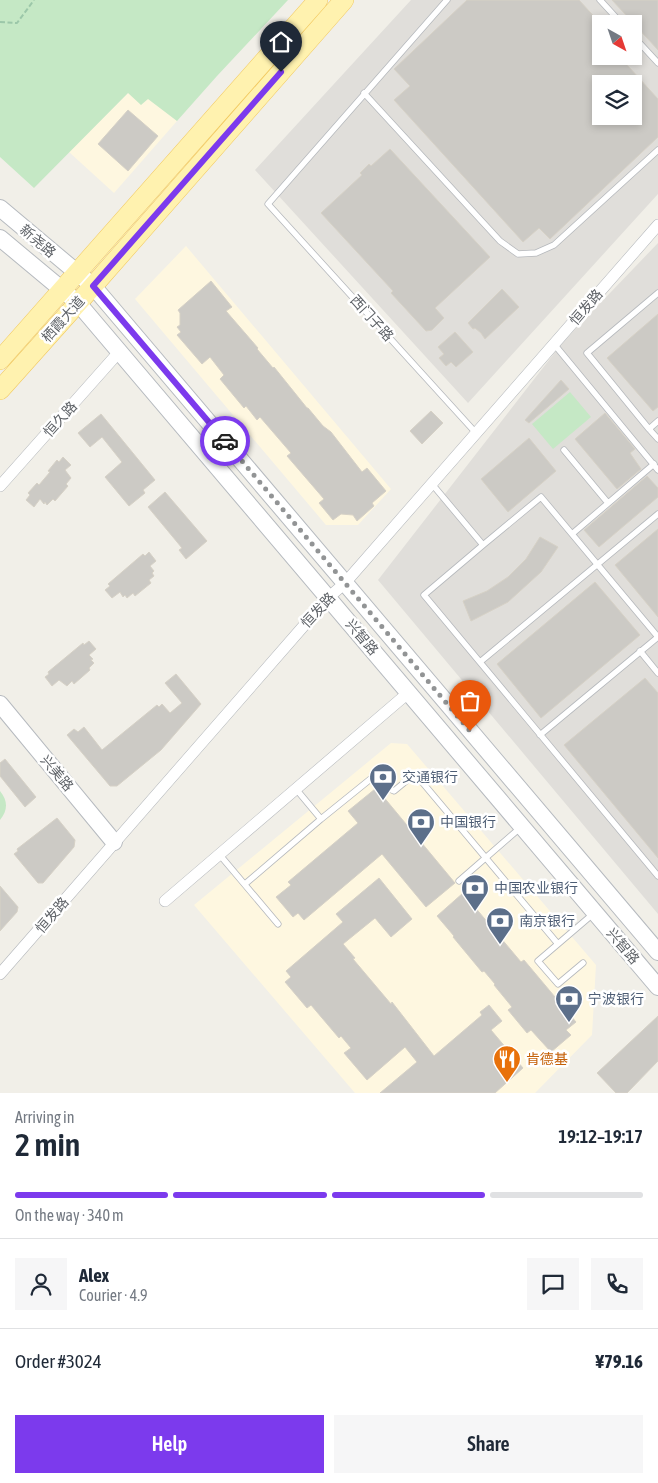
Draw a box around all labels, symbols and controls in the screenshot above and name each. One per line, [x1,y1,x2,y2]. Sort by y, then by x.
north arrow [592,15,642,65]
map controls [592,15,642,125]
pin [260,21,302,72]
icon: home [267,28,295,56]
button: layers [592,75,642,125]
street label: 新尧路 [17,221,59,261]
street label: 恒发路 [566,286,606,328]
street label: 西门子路 [347,292,397,344]
street label: 栖霞大道 [38,293,88,345]
street label: 恒久路 [40,398,80,440]
courier [200,416,250,466]
icon: car [211,427,239,455]
street label: 恒发路 [298,589,338,631]
street label: 兴智路 [342,616,382,658]
pin [449,680,491,731]
icon: bag [456,687,484,715]
street label: 兴美路 [37,752,77,794]
bank icon: 交通银行 [368,762,398,801]
place label: 交通银行 [402,769,458,785]
bank icon: 中国银行 [406,807,436,846]
place label: 中国银行 [440,814,496,830]
bank icon: 中国农业银行 [460,873,490,912]
place label: 中国农业银行 [494,880,578,896]
street label: 恒发路 [32,894,72,936]
bank icon: 南京银行 [485,906,515,945]
place label: 南京银行 [519,913,575,929]
street label: 兴智路 [603,925,643,967]
bank icon: 宁波银行 [554,984,584,1023]
place label: 宁波银行 [588,991,644,1007]
restaurant icon: 肯德基 [492,1044,522,1083]
place label: 肯德基 [526,1051,568,1067]
text: Arriving in [15,1108,75,1126]
text: 19:12–19:17 [558,1125,643,1147]
text: 2 min [15,1126,80,1163]
text: On the way · 340 m [15,1206,124,1224]
button: person [15,1258,67,1310]
button: chat [527,1258,579,1310]
button: phone [591,1258,643,1310]
text: Alex [79,1264,109,1286]
text: Courier · 4.9 [79,1286,148,1304]
text: Order #3024 [15,1350,102,1372]
text: ¥79.16 [595,1350,643,1372]
button: Help [15,1415,324,1473]
button: Share [334,1415,643,1473]

